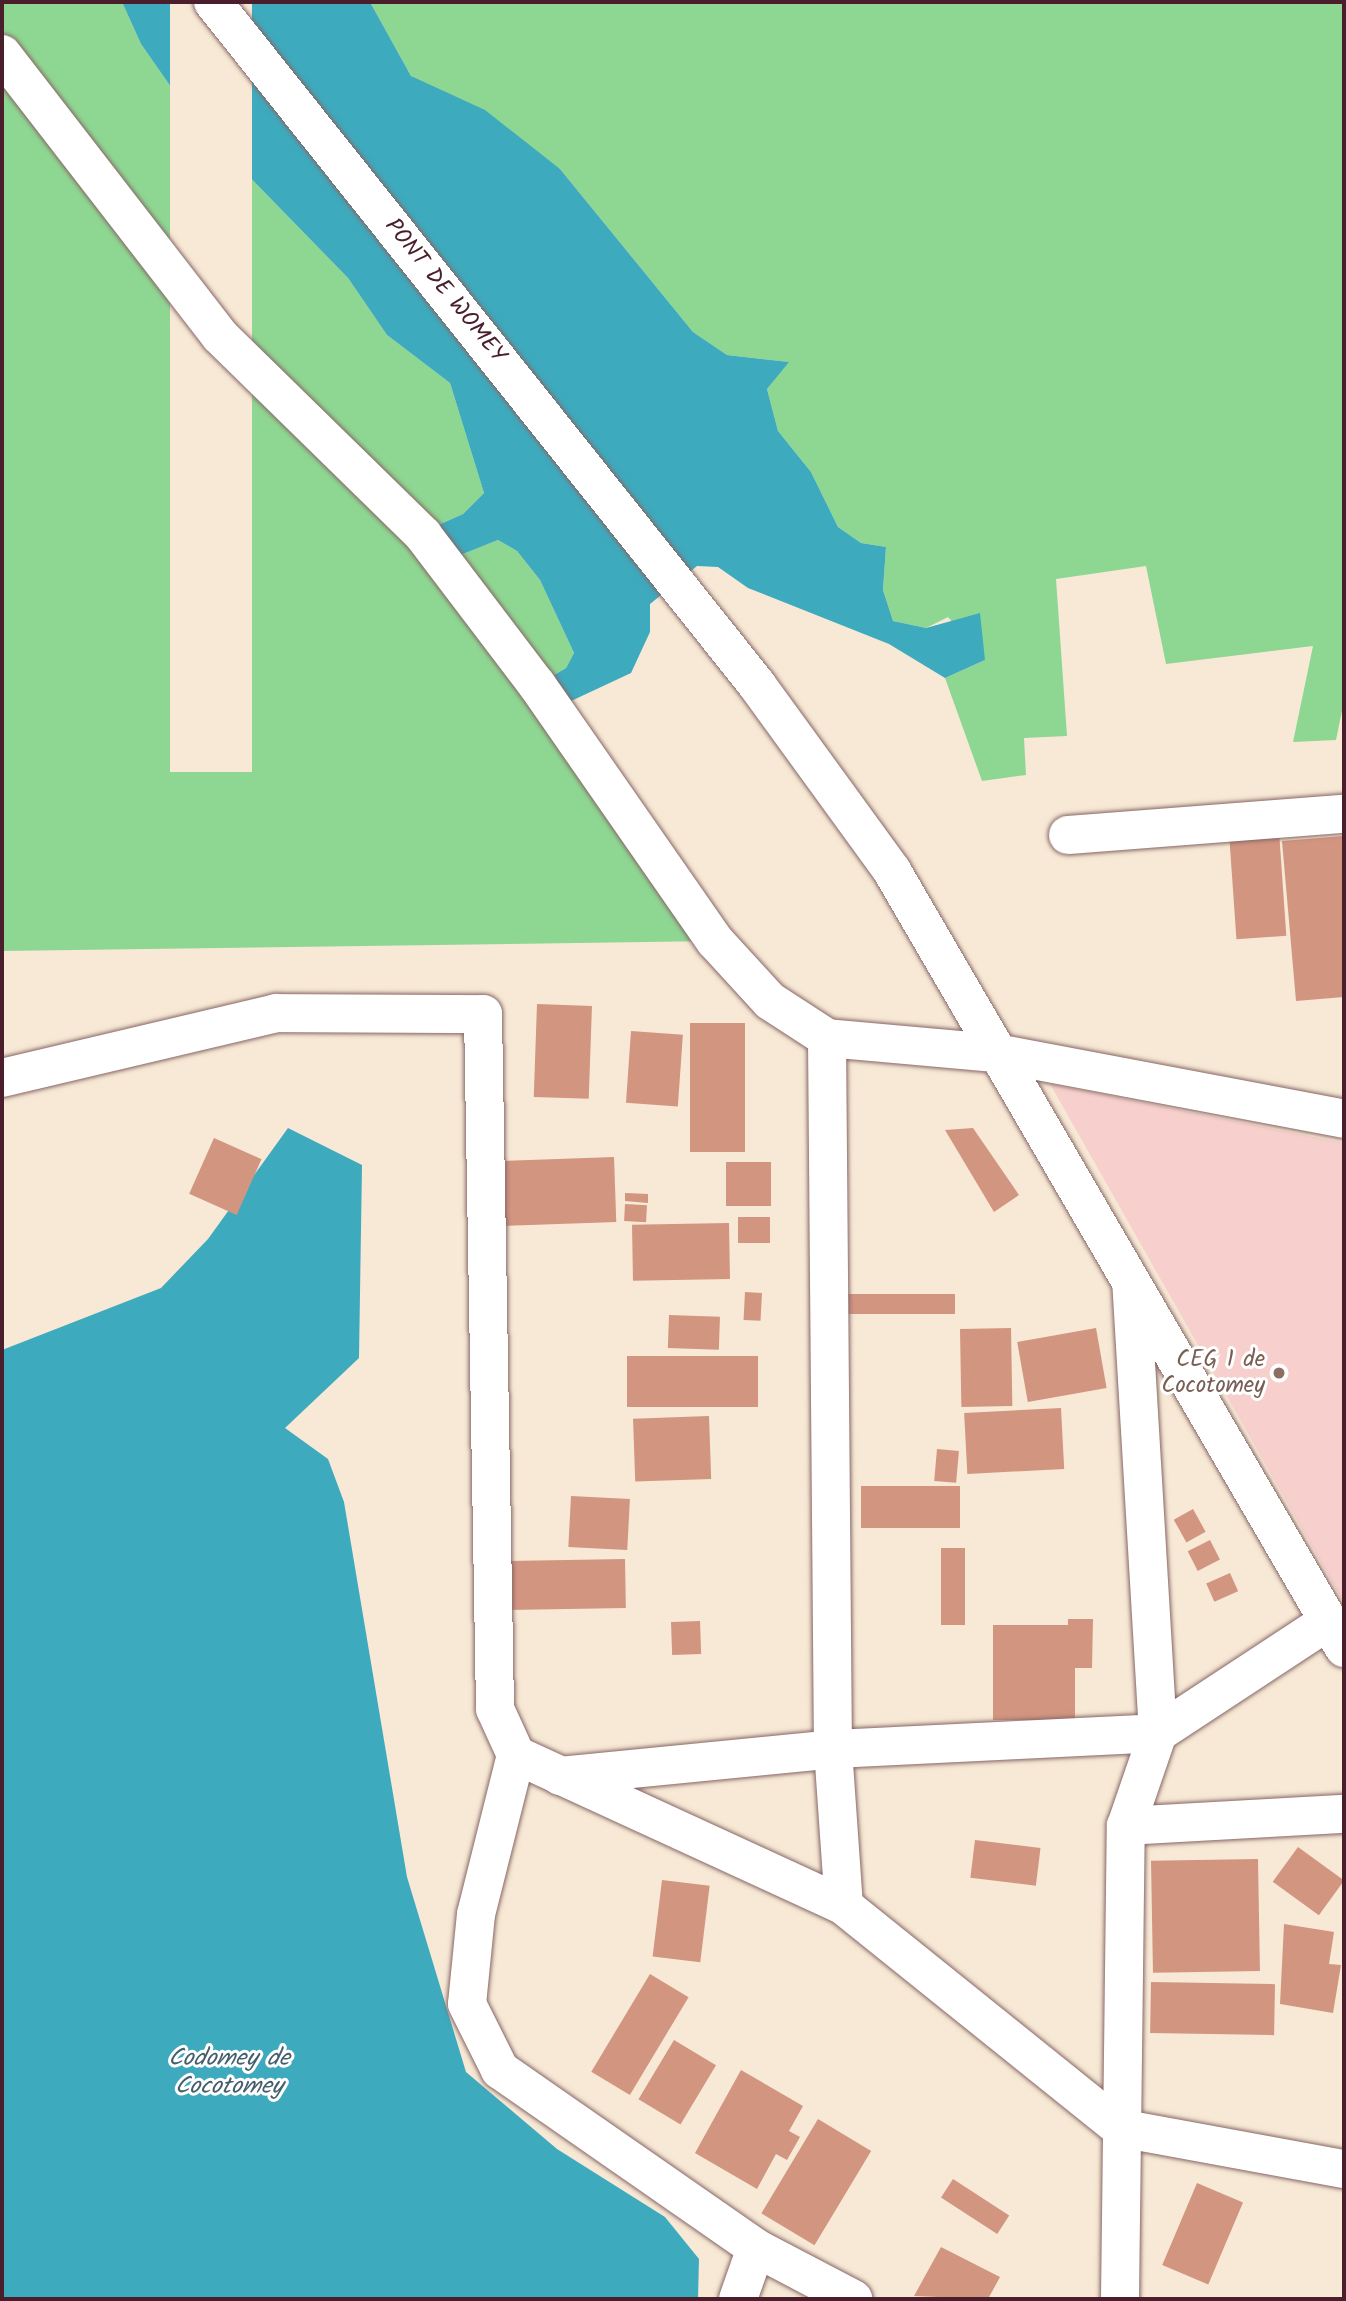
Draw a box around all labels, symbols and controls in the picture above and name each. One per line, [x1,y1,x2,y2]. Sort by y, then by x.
street label: PONT DE WOMEY [378,213,512,369]
place label: CEG 1 de Cocotomey [1161,1346,1265,1400]
marker: CEG 1 de Cocotomey [1271,1365,1287,1381]
water label: Codomey de Cocotomey [168,2045,290,2101]

